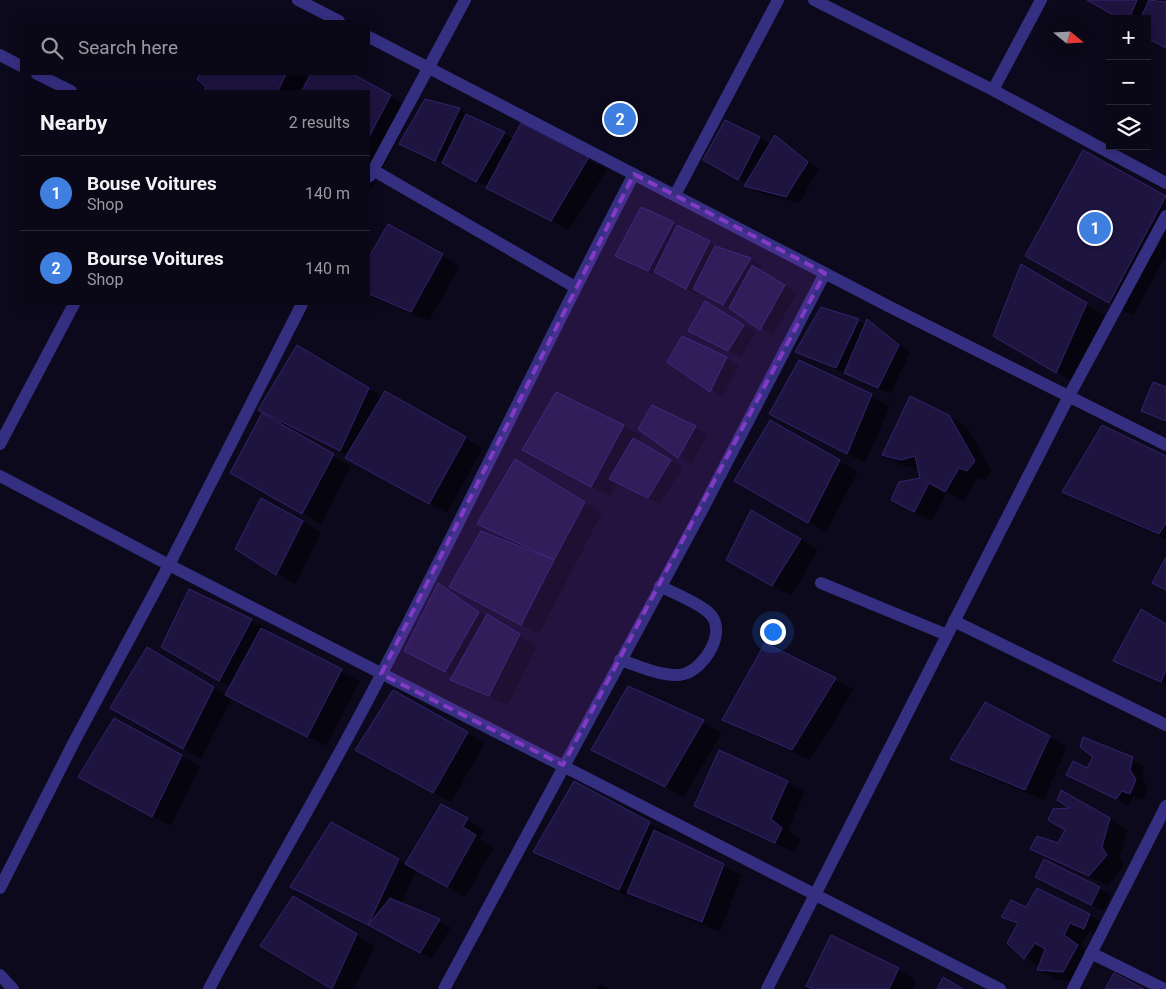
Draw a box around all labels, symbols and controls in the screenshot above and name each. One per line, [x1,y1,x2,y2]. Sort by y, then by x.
north arrow [1046,15,1091,60]
map controls [1106,15,1151,150]
button: + [1106,15,1151,60]
search box [20,20,370,75]
icon: search [38,34,66,62]
text: Search here [78,36,178,59]
button: − [1106,60,1151,105]
pin: 2 [604,100,636,138]
button: layers [1106,105,1151,150]
text: Nearby [40,111,107,135]
text: 2 results [289,113,350,132]
text: Bouse Voitures [87,172,217,195]
text: 1 [51,184,61,203]
text: 140 m [305,184,350,203]
text: Shop [87,195,123,214]
pin: 1 [1079,209,1111,247]
text: Bourse Voitures [87,247,224,270]
text: 2 [51,259,61,278]
text: 140 m [305,259,350,278]
text: Shop [87,270,123,289]
your location [760,619,786,645]

